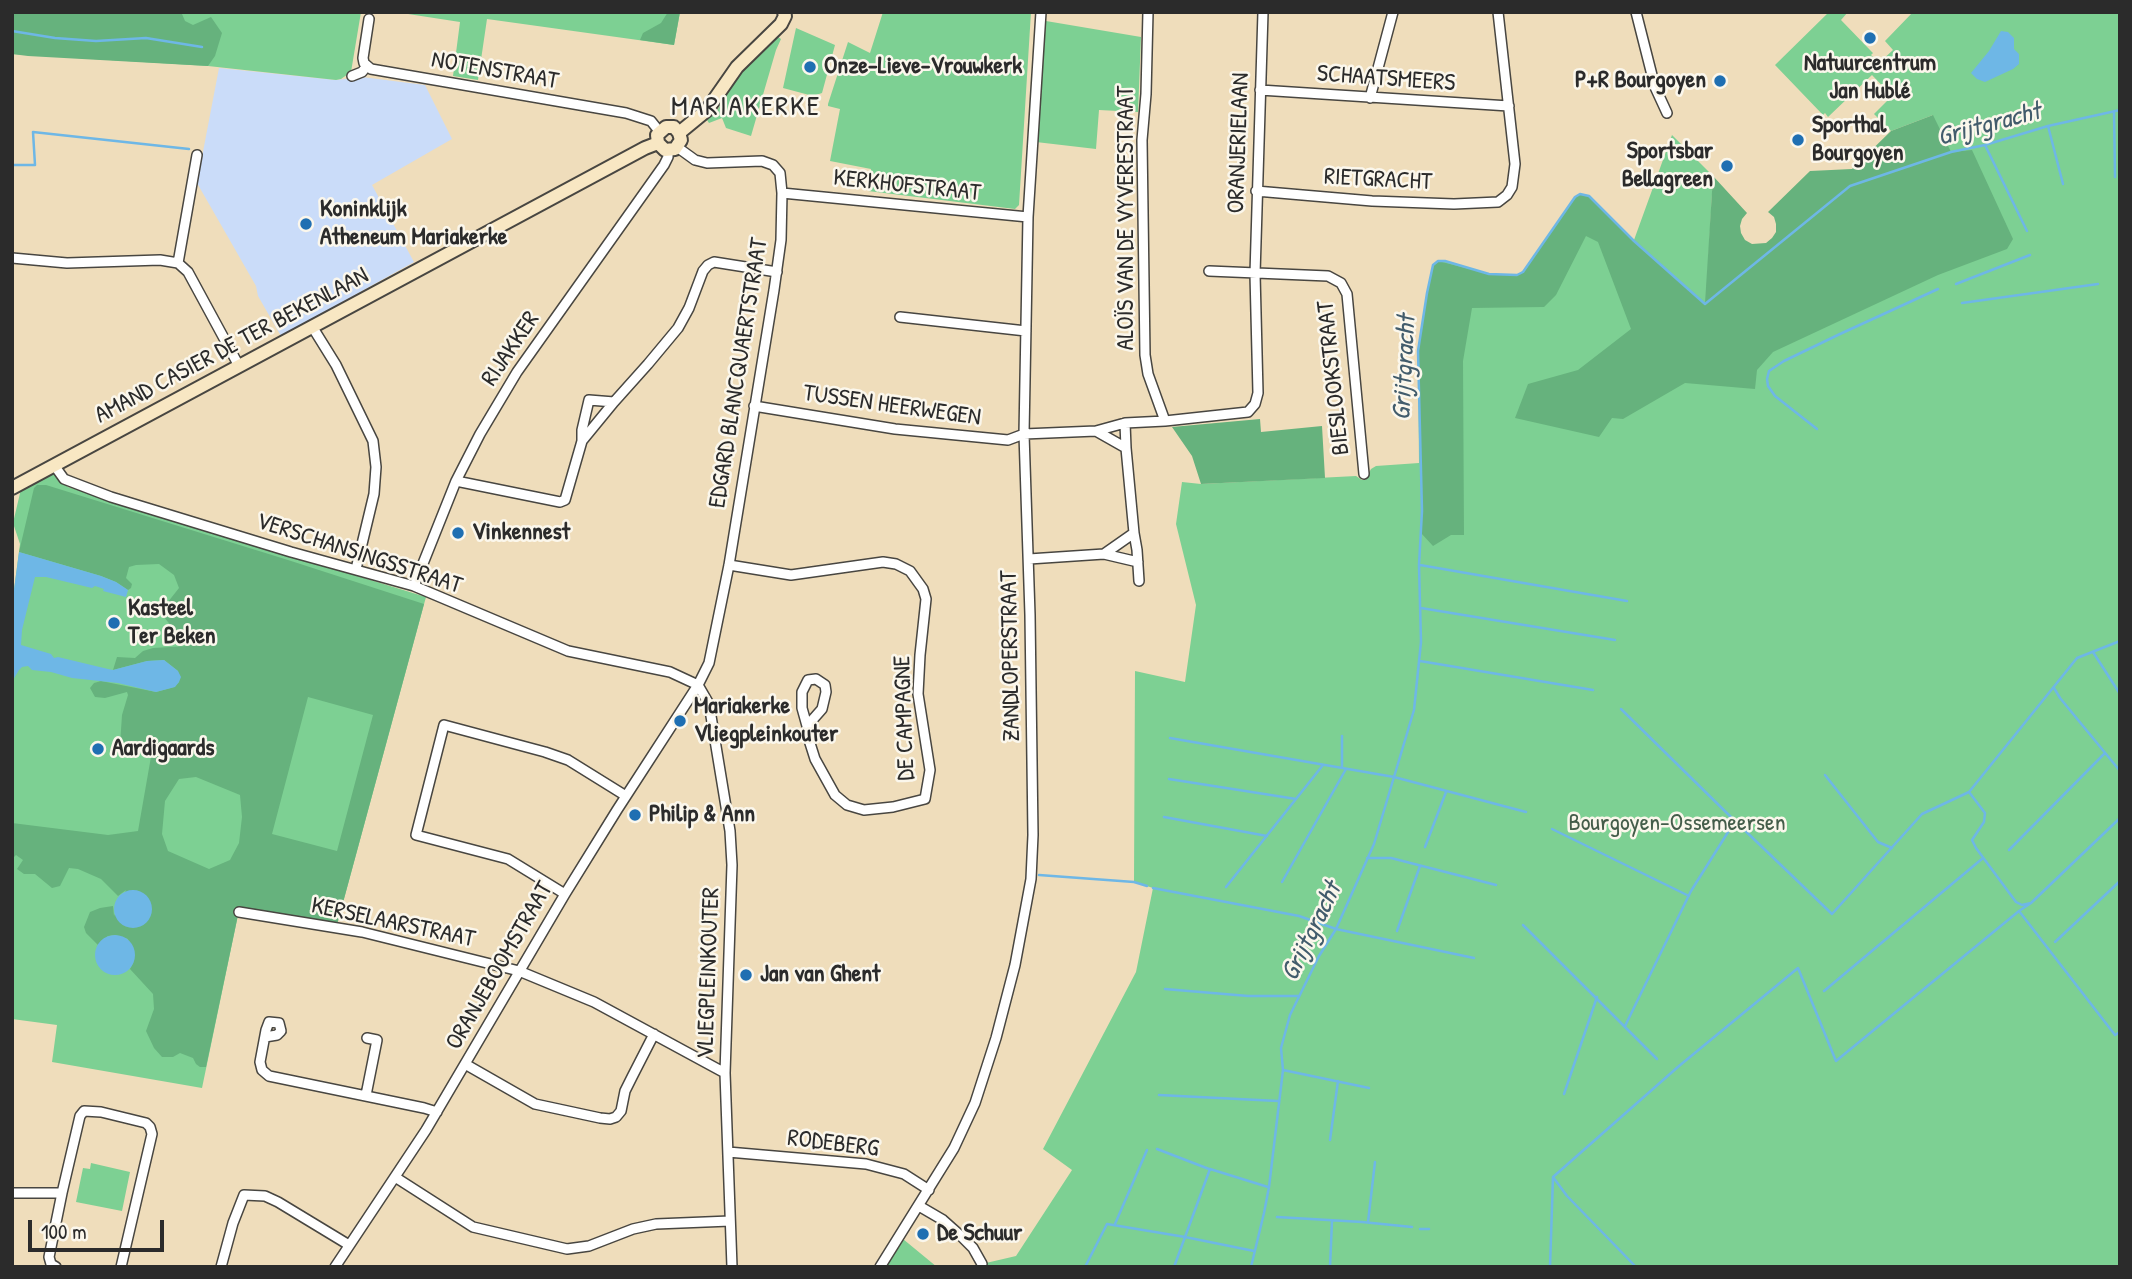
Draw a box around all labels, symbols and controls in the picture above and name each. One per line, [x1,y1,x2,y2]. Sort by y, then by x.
marker: Natuurcentrum Jan Hublé [1862,30,1878,46]
street label: NOTENSTRAAT [429,46,561,96]
place label: Natuurcentrum Jan Hublé [1804,50,1936,106]
place label: Onze-Lieve-Vrouwkerk [824,53,1022,81]
marker: Onze-Lieve-Vrouwkerk [802,59,818,75]
street label: SCHAATSMEERS [1316,60,1456,98]
place label: P+R Bourgoyen [1575,67,1706,95]
street label: ORANJERIELAAN [1222,72,1256,214]
marker: P+R Bourgoyen [1712,73,1728,89]
street label: ALOÏS VAN DE VYVERESTRAAT [1113,86,1141,350]
district label: MARIAKERKE [672,91,820,125]
water label: Grijtgracht [1934,96,2044,154]
place label: Sporthal Bourgoyen [1812,112,1904,168]
marker: Sporthal Bourgoyen [1790,132,1806,148]
place label: Sportsbar Bellagreen [1622,138,1713,194]
marker: Sportsbar Bellagreen [1719,158,1735,174]
street label: RIETGRACHT [1323,163,1433,197]
street label: KERKHOFSTRAAT [832,164,982,208]
place label: Koninklijk Atheneum Mariakerke [320,196,507,252]
marker: Koninklijk Atheneum Mariakerke [298,216,314,232]
street label: EDGARD BLANCQUAERTSTRAAT [703,236,775,510]
street label: AMAND CASIER DE TER BEKENLAAN [90,262,374,430]
street label: BIESLOOKSTRAAT [1312,299,1356,457]
street label: RIJAKKER [476,306,546,392]
water label: Grijtgracht [1387,315,1423,421]
street label: TUSSEN HEERWEGEN [801,379,983,433]
street label: VERSCHANSINGSSTRAAT [252,507,466,601]
place label: Vinkennest [472,519,570,547]
marker: Vinkennest [450,525,466,541]
street label: ZANDLOPERSTRAAT [995,570,1027,742]
place label: Kasteel Ter Beken [128,595,216,651]
marker: Kasteel Ter Beken [106,615,122,631]
street label: DE CAMPAGNE [888,655,922,781]
place label: Mariakerke Vliegpleinkouter [694,693,838,749]
marker: Mariakerke Vliegpleinkouter [672,713,688,729]
place label: Aardigaards [112,735,214,763]
marker: Aardigaards [90,741,106,757]
place label: Philip & Ann [649,801,755,829]
marker: Philip & Ann [627,807,643,823]
park label: Bourgoyen-Ossemeersen [1569,810,1785,838]
street label: ORANJEBOOMSTRAAT [440,877,560,1055]
water label: Grijtgracht [1275,878,1349,986]
street label: VLIEGPLEINKOUTER [692,887,726,1059]
street label: KERSELAARSTRAAT [308,892,478,954]
place label: Jan van Ghent [760,961,880,989]
marker: Jan van Ghent [738,967,754,983]
street label: RODEBERG [786,1124,880,1164]
scale bar [32,1206,168,1250]
text: 100 m [41,1217,87,1246]
place label: De Schuur [937,1220,1022,1248]
marker: De Schuur [915,1226,931,1242]

